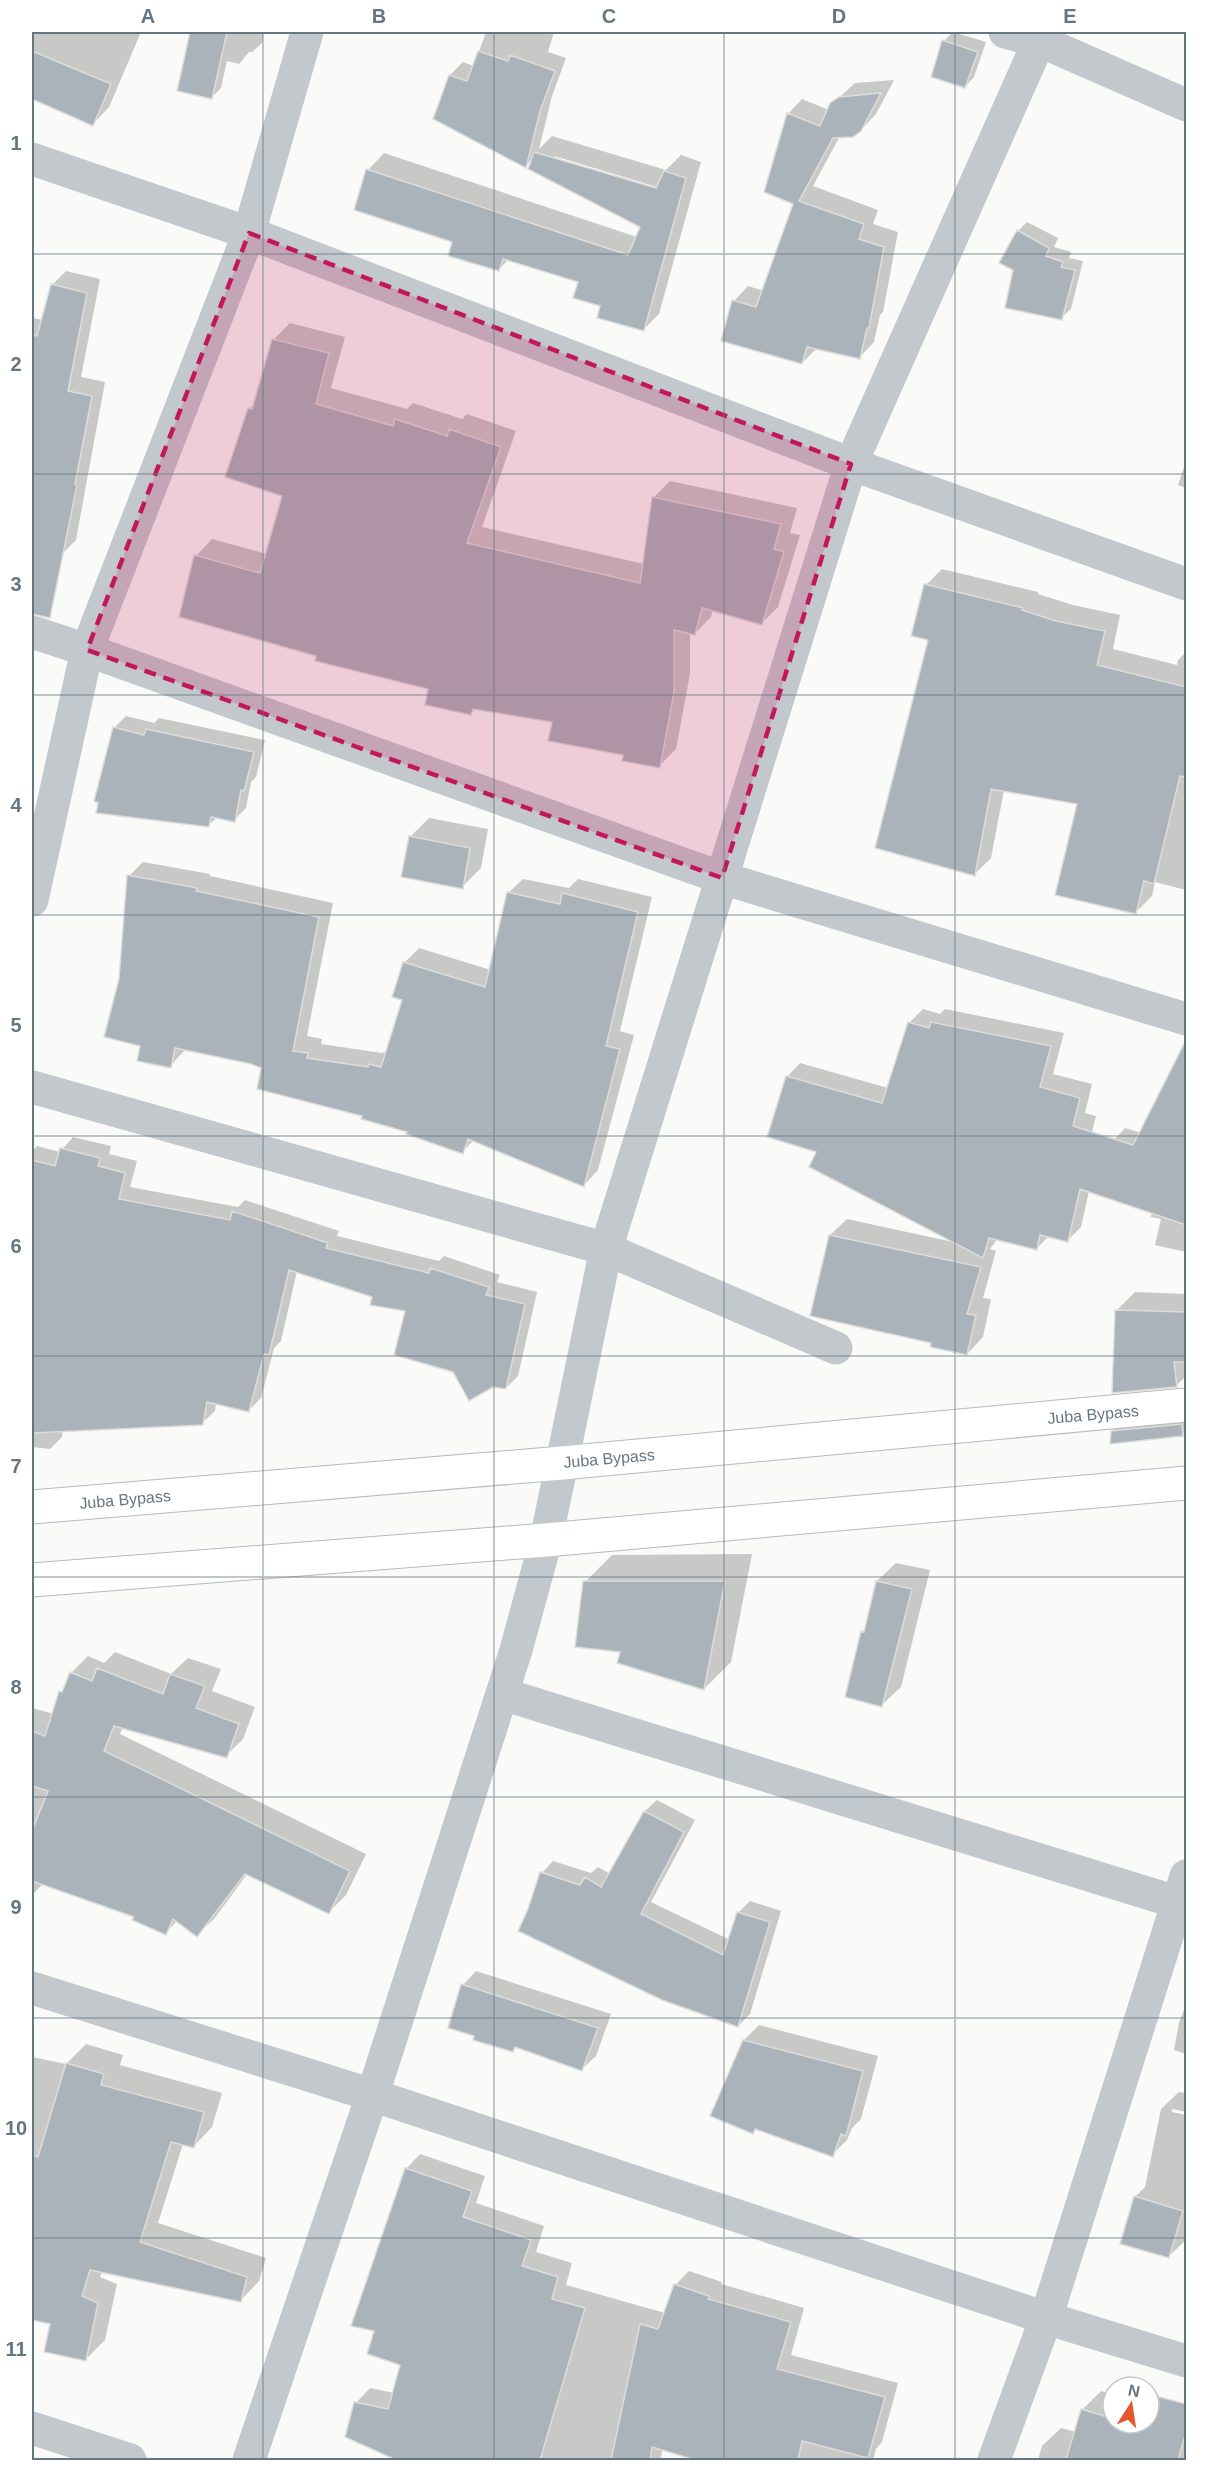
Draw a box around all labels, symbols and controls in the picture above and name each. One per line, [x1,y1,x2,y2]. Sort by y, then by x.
text: A [141,5,155,27]
text: B [372,5,386,27]
text: C [602,5,616,27]
text: D [832,5,846,27]
text: E [1063,5,1077,27]
text: 1 [10,132,22,154]
text: 2 [10,353,22,375]
text: 3 [10,573,22,595]
text: 4 [10,794,22,816]
text: 5 [10,1014,22,1036]
text: 6 [10,1235,22,1257]
street label: Juba Bypass [1047,1402,1139,1427]
street label: Juba Bypass [563,1446,655,1471]
text: 7 [10,1455,22,1477]
street label: Juba Bypass [79,1487,171,1512]
text: 8 [10,1676,22,1698]
text: 9 [10,1896,22,1918]
text: 10 [5,2117,27,2139]
text: 11 [5,2338,27,2360]
north arrow [1101,2375,1161,2435]
text: N [1127,2381,1141,2400]

